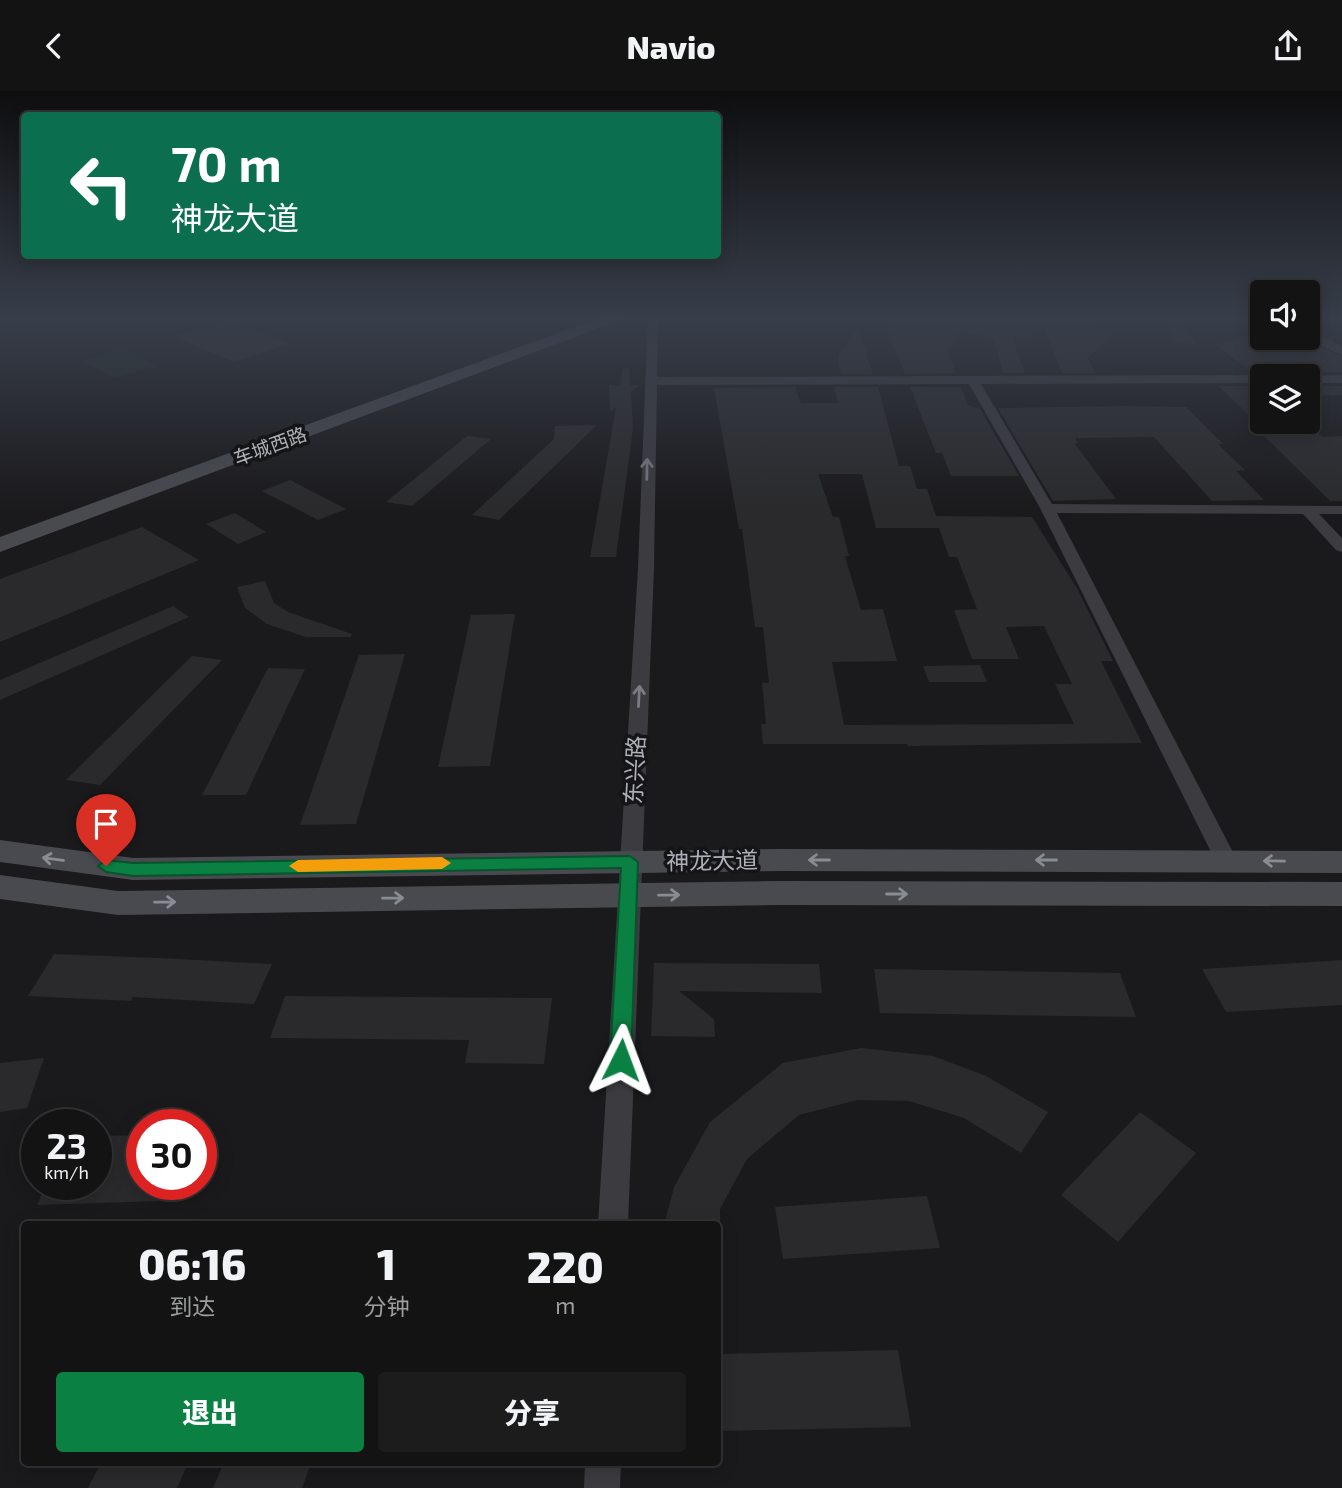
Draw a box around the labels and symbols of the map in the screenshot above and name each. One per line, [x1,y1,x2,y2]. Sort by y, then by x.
street label: 车城西路 [230,422,309,469]
one-way arrow [640,458,654,481]
one-way arrow [632,685,645,708]
street label: 东兴路 [618,735,650,805]
pin [76,794,136,866]
street label: 神龙大道 [666,845,758,875]
one-way arrow [42,852,65,865]
one-way arrow [808,853,831,867]
one-way arrow [1035,853,1058,867]
one-way arrow [1263,854,1286,868]
one-way arrow [885,887,908,900]
one-way arrow [657,888,680,902]
one-way arrow [381,891,404,905]
one-way arrow [153,896,176,909]
position arrow [584,1023,658,1097]
speed limit sign: 30 [126,1109,217,1200]

